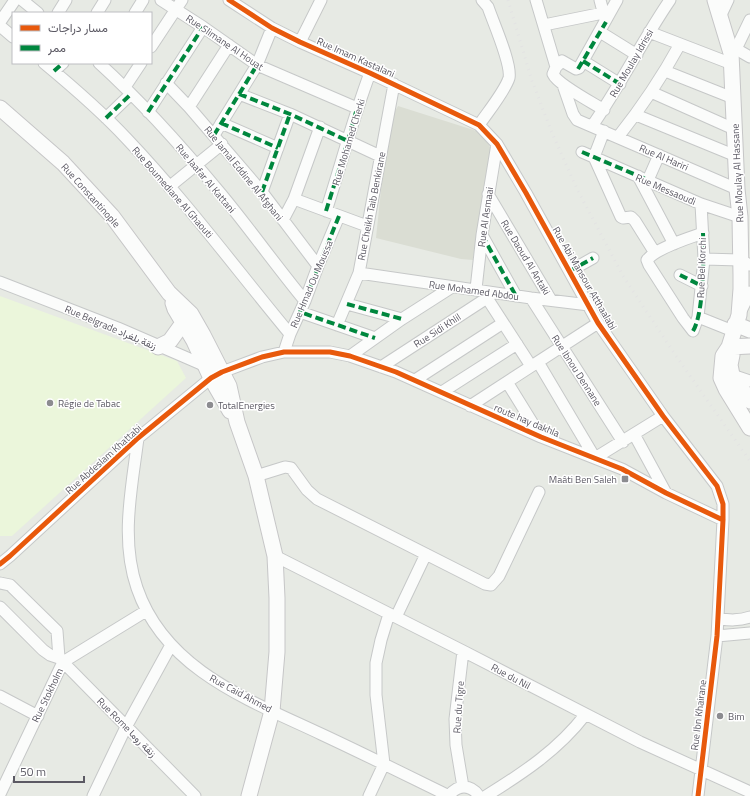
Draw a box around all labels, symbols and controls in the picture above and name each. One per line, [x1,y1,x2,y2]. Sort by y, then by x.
street label: Rue Slimane Al Houat [183,11,267,74]
legend [12,12,152,64]
text: مسار دراجات [48,18,108,37]
street label: Rue Moulay Idrissi [606,26,657,100]
street label: Rue Imam Kastalani [314,34,397,81]
text: ممر [47,38,66,57]
street label: Rue Mohamed Cherki [328,97,369,187]
street label: Rue Jamal Eddine Al Afghani [201,123,287,224]
street label: Rue Moulay Al Hassane [727,123,748,223]
street label: Rue Jaafar Al Kattani [172,140,239,216]
street label: Rue Al Hariri [637,140,691,175]
street label: Rue Boumediane Al Ghaouti [128,143,217,241]
street label: Rue Cheikh Taib Benkirane [354,150,389,262]
street label: Rue Constantinople [58,160,124,231]
street label: Rue Messaoudi [633,170,698,209]
street label: Rue Al Asmaai [474,186,497,248]
street label: Rue Daoud Al Antaki [497,217,554,298]
street label: Rue Abi Mansour Atthaalabi [549,224,620,333]
street label: Rue Hmad Ou Moussa [286,238,337,330]
street label: Rue Bel Korchi [693,238,710,299]
street label: Rue Mohamed Abdou [428,277,520,304]
street label: Rue Belgrade زنقة بلغراد [63,301,159,354]
street label: Rue Sidi Khlil [411,309,464,351]
street label: Rue Ibnou Dennane [548,332,605,409]
place label: Régie de Tabac [58,396,120,411]
marker: Régie de Tabac [45,398,55,408]
place label: TotalEnergies [218,398,275,413]
marker: TotalEnergies [205,400,215,410]
street label: route hay dakhla [492,400,562,441]
street label: Rue Abdeslam Khattabi [62,421,145,498]
place label: Maâti Ben Saleh [549,472,617,487]
marker: Maâti Ben Saleh [620,474,630,484]
street label: Rue du Nil [488,660,533,693]
street label: Rue Stokholm [28,665,67,725]
street label: Rue Caid Ahmed [207,671,275,716]
street label: Rue Ibn Khairane [687,679,710,751]
street label: Rue du Tigre [449,680,468,734]
street label: Rue Rome زنقة روما [93,694,160,761]
place label: Bim [728,709,745,724]
marker: Bim [715,711,725,721]
scale bar [14,758,84,784]
text: 50 m [20,762,46,781]

